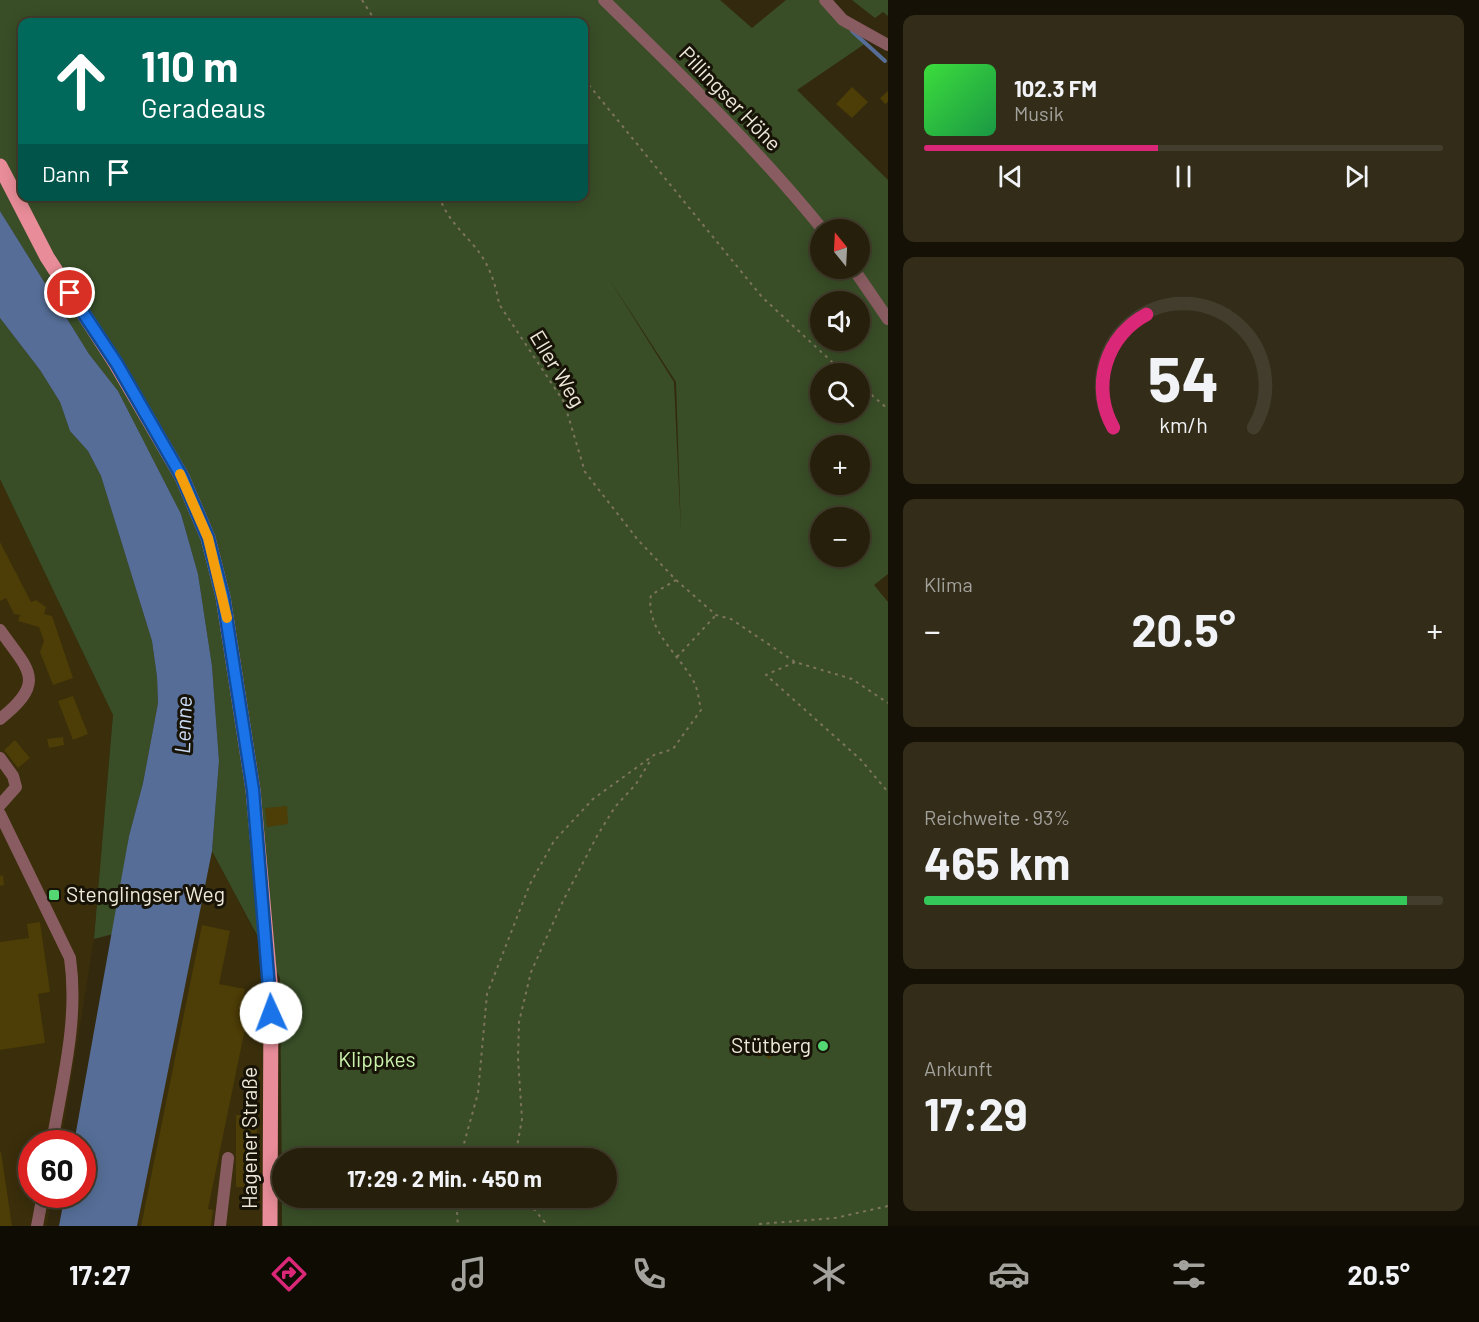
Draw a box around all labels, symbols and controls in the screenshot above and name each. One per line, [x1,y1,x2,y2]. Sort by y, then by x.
text: 110 m [141,40,238,90]
street label: Pillingser Höhe [675,40,787,155]
icon: ahead [42,42,120,120]
text: 102.3 FM [1014,75,1097,101]
text: Geradeaus [141,91,266,123]
text: Musik [1014,101,1064,125]
icon: arrive [102,156,135,189]
text: Dann [42,160,90,186]
icon: previous [994,160,1027,193]
icon: pause [1167,160,1200,193]
icon: next [1340,160,1373,193]
north arrow [810,219,870,279]
map controls [810,219,870,567]
pin [44,267,95,318]
icon: arrive [53,276,86,309]
button: sound [810,291,870,351]
street label: Eller Weg [526,325,591,411]
text: 54 [1148,340,1219,414]
button: search [810,363,870,423]
text: km/h [1159,412,1208,437]
button: + [810,435,870,495]
button: − [810,507,870,567]
text: Klima [924,572,973,596]
text: 20.5° [1131,602,1236,656]
text: − [924,610,941,650]
text: + [1427,610,1443,650]
water label: Lenne [168,696,196,754]
text: Reichweite · 93% [924,805,1070,829]
text: 465 km [924,835,1070,889]
place label: Stenglingser Weg [66,881,225,906]
marker: Stenglingser Weg [47,888,61,902]
position arrow [239,981,303,1045]
place label: Stütberg [731,1032,811,1057]
marker: Stütberg [816,1039,830,1053]
park label: Klippkes [338,1046,416,1071]
text: Ankunft [924,1056,993,1080]
street label: Hagener Straße [236,1067,261,1209]
text: 17:29 [924,1086,1028,1140]
speed limit sign: 60 [18,1130,96,1208]
text: 17:29 · 2 Min. · 450 m [347,1165,542,1191]
icon: directions [268,1253,310,1295]
icon: music [448,1253,490,1295]
icon: phone [628,1253,670,1295]
icon: climate [808,1253,850,1295]
icon: car [988,1253,1030,1295]
icon: filters [1168,1253,1210,1295]
text: 17:27 [69,1258,130,1290]
text: 20.5° [1347,1258,1410,1290]

